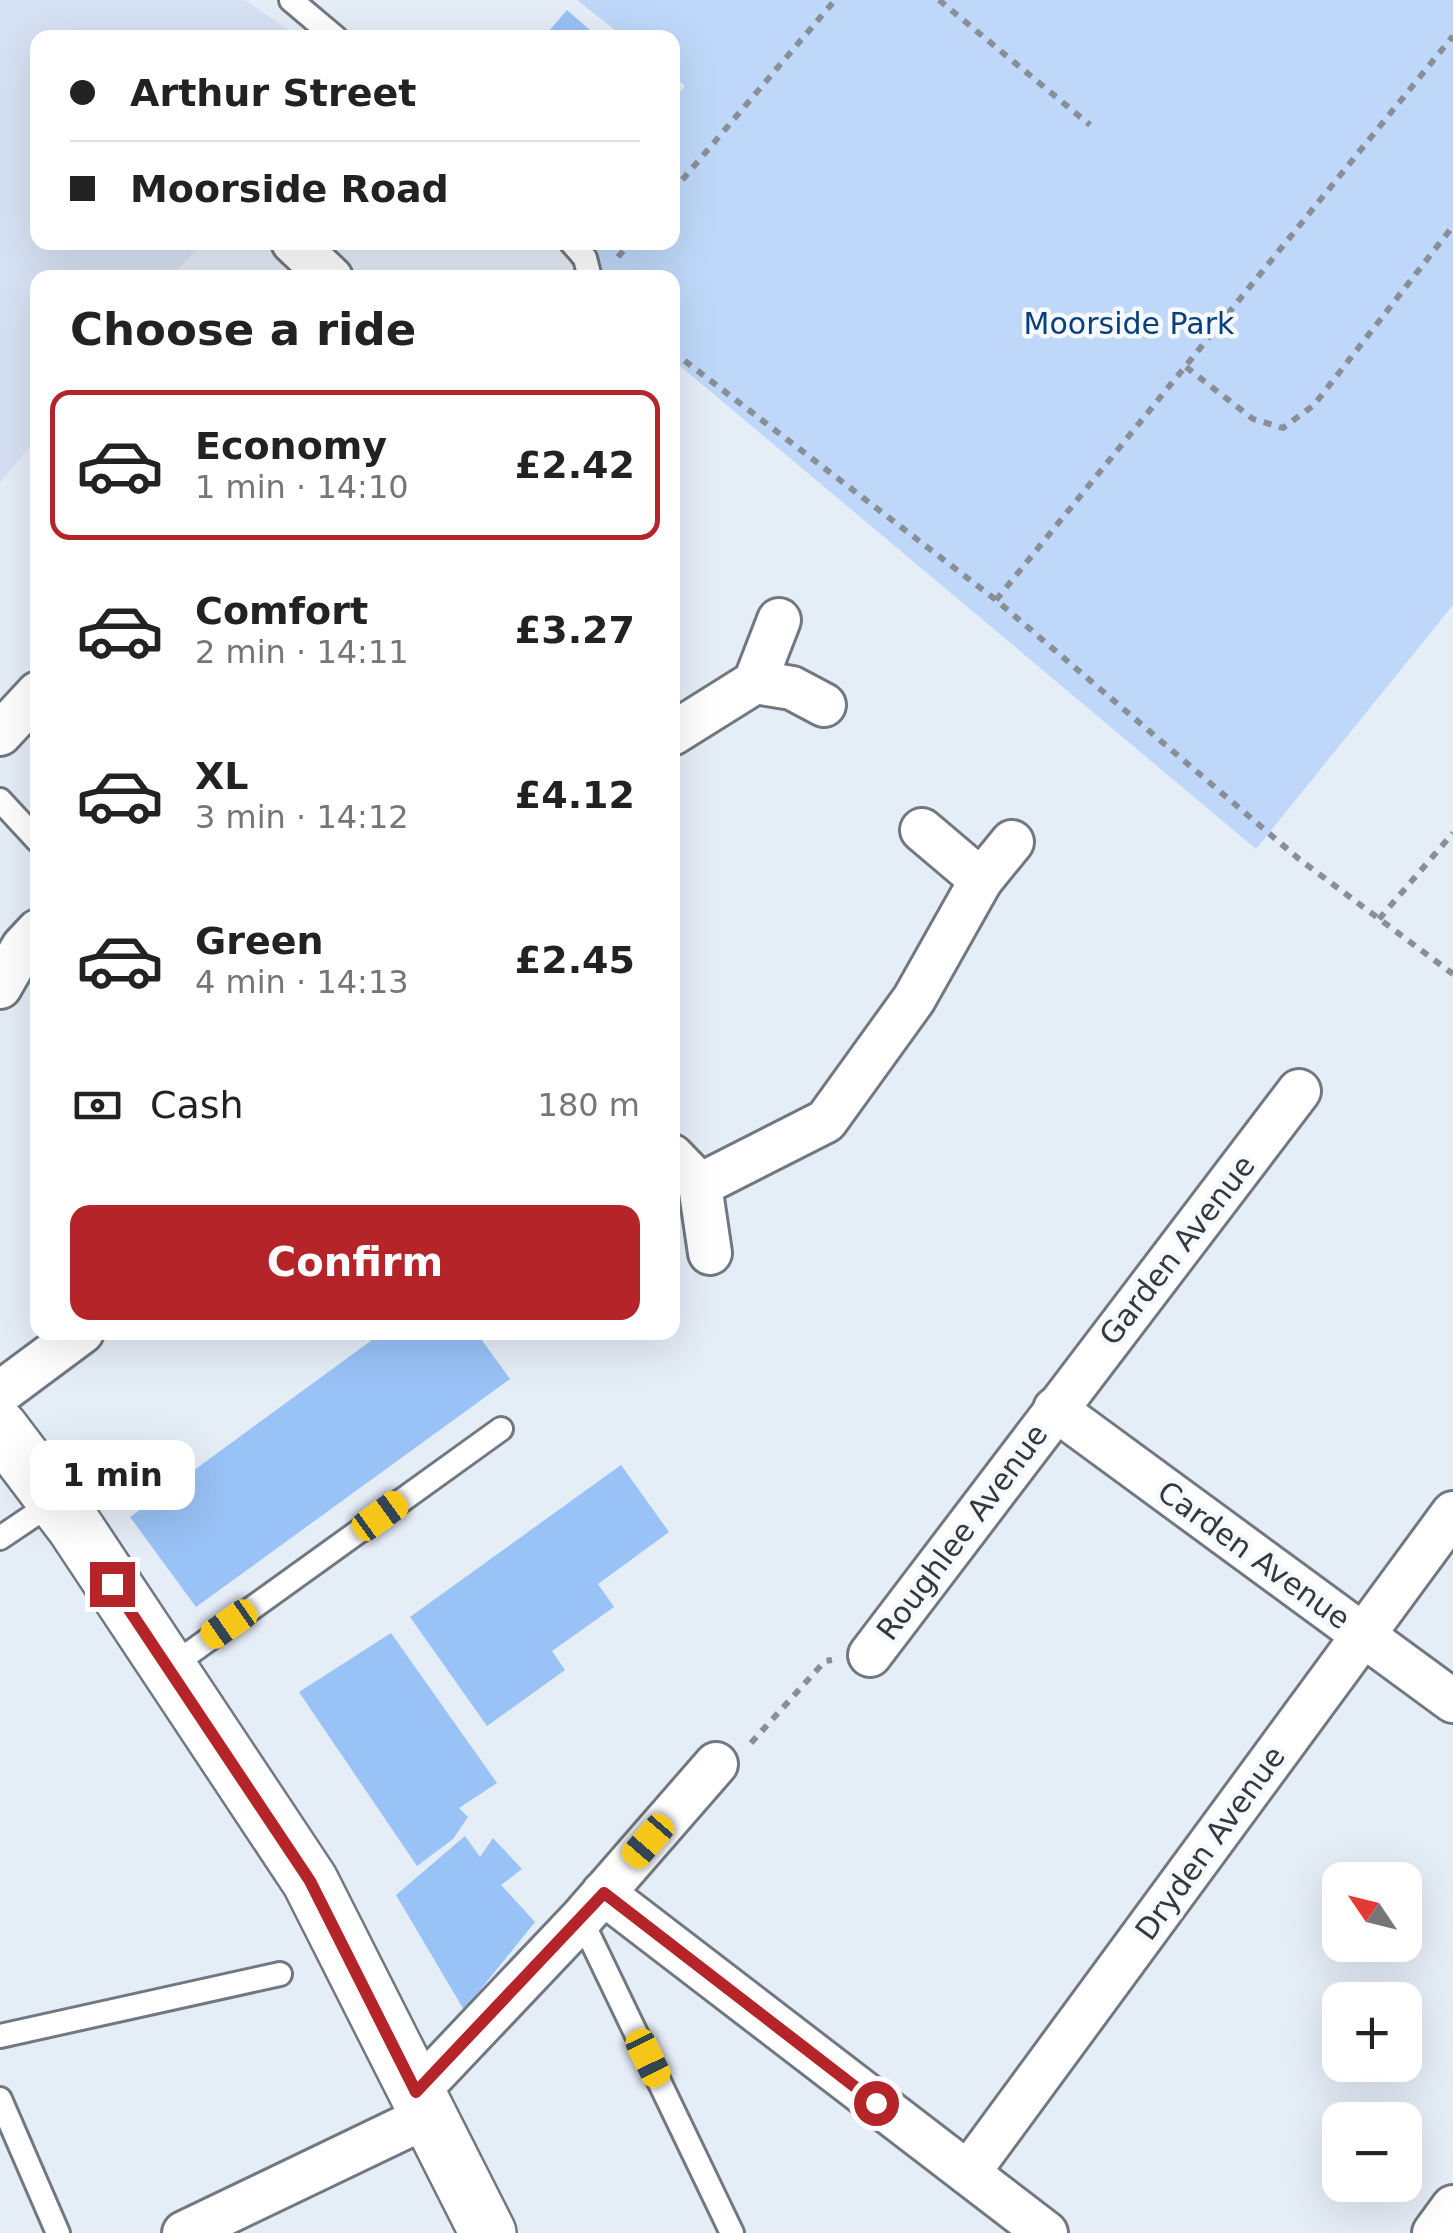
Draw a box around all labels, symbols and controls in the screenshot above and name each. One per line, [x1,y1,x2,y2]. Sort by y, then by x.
text: Arthur Street [130,71,416,115]
text: Moorside Road [130,167,449,211]
text: Choose a ride [70,303,416,356]
park label: Moorside Park [1024,306,1235,341]
icon: car [75,420,165,510]
text: Economy [195,424,387,468]
text: £2.42 [515,443,635,487]
text: 1 min · 14:10 [195,468,409,506]
icon: car [75,585,165,675]
text: Comfort [195,589,368,633]
text: £3.27 [515,608,635,652]
text: 2 min · 14:11 [195,633,409,671]
icon: car [75,750,165,840]
text: XL [195,754,249,798]
text: £4.12 [515,773,635,817]
text: 3 min · 14:12 [195,798,409,836]
icon: car [75,915,165,1005]
text: Green [195,919,324,963]
text: £2.45 [515,938,635,982]
text: 4 min · 14:13 [195,963,409,1001]
icon: cash [70,1078,125,1133]
text: Cash [150,1083,244,1127]
text: 180 m [538,1086,640,1124]
street label: Garden Avenue [1092,1148,1262,1352]
button: Confirm [70,1205,640,1320]
street label: Roughlee Avenue [869,1417,1055,1647]
callout: 1 min [29,1439,194,1509]
text: 1 min [62,1456,163,1494]
street label: Carden Avenue [1151,1474,1357,1636]
car [347,1486,413,1546]
route end [90,1562,135,1607]
car [196,1595,262,1653]
street label: Dryden Avenue [1128,1739,1292,1947]
car [617,1809,679,1873]
north arrow [1322,1862,1422,1962]
map controls [1322,1862,1422,2202]
button: + [1322,1982,1422,2082]
car [621,2024,675,2092]
route start [854,2081,899,2126]
button: − [1322,2102,1422,2202]

